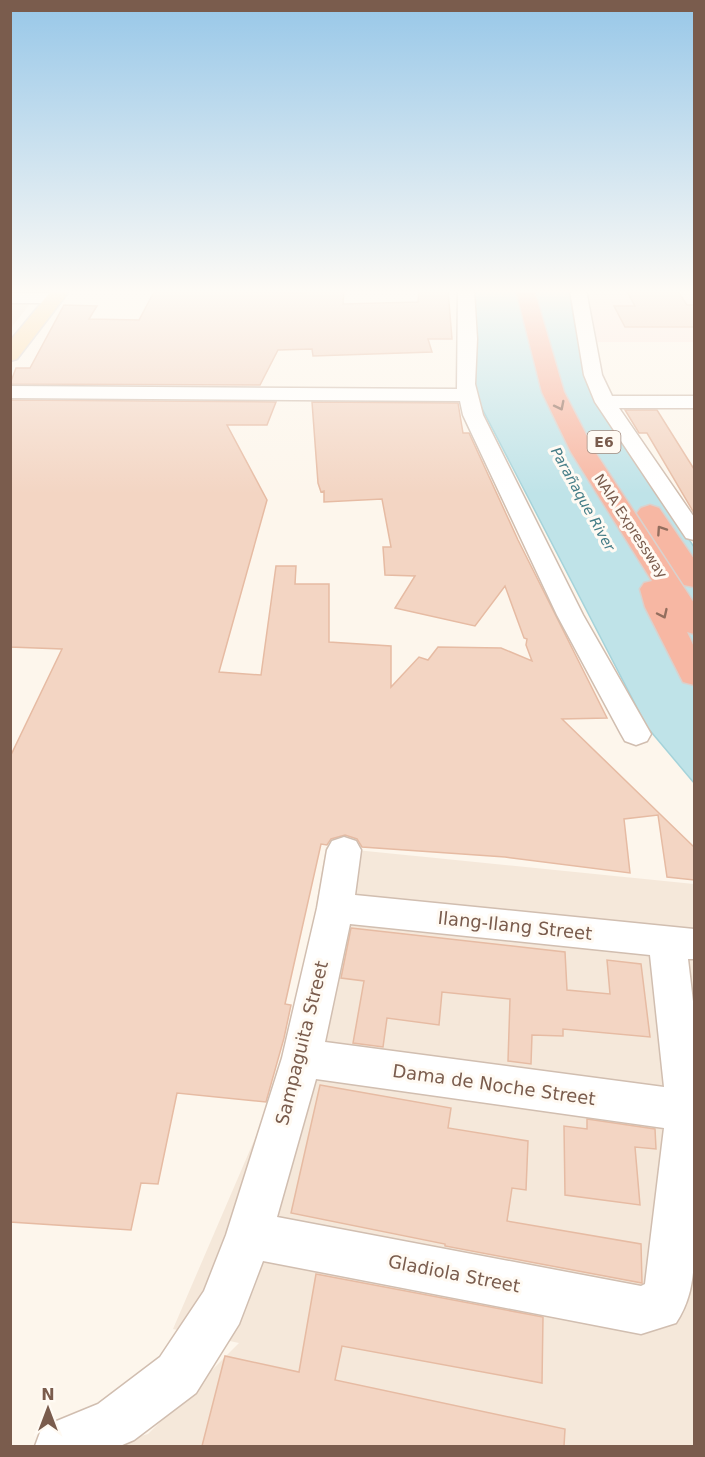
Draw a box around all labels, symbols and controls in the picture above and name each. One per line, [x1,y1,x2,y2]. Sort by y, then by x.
one-way arrow [553,400,564,410]
road number: E6 [588,431,620,453]
water label: Parañaque River [548,444,619,555]
street label: NAIA Expressway [591,471,671,581]
one-way arrow [658,526,669,537]
one-way arrow [655,607,667,618]
street label: Ilang-Ilang Street [437,907,593,944]
street label: Sampaguita Street [271,958,332,1127]
street label: Dama de Noche Street [391,1060,597,1109]
street label: Gladiola Street [386,1250,522,1297]
north arrow [18,1379,78,1439]
text: N [41,1385,55,1404]

